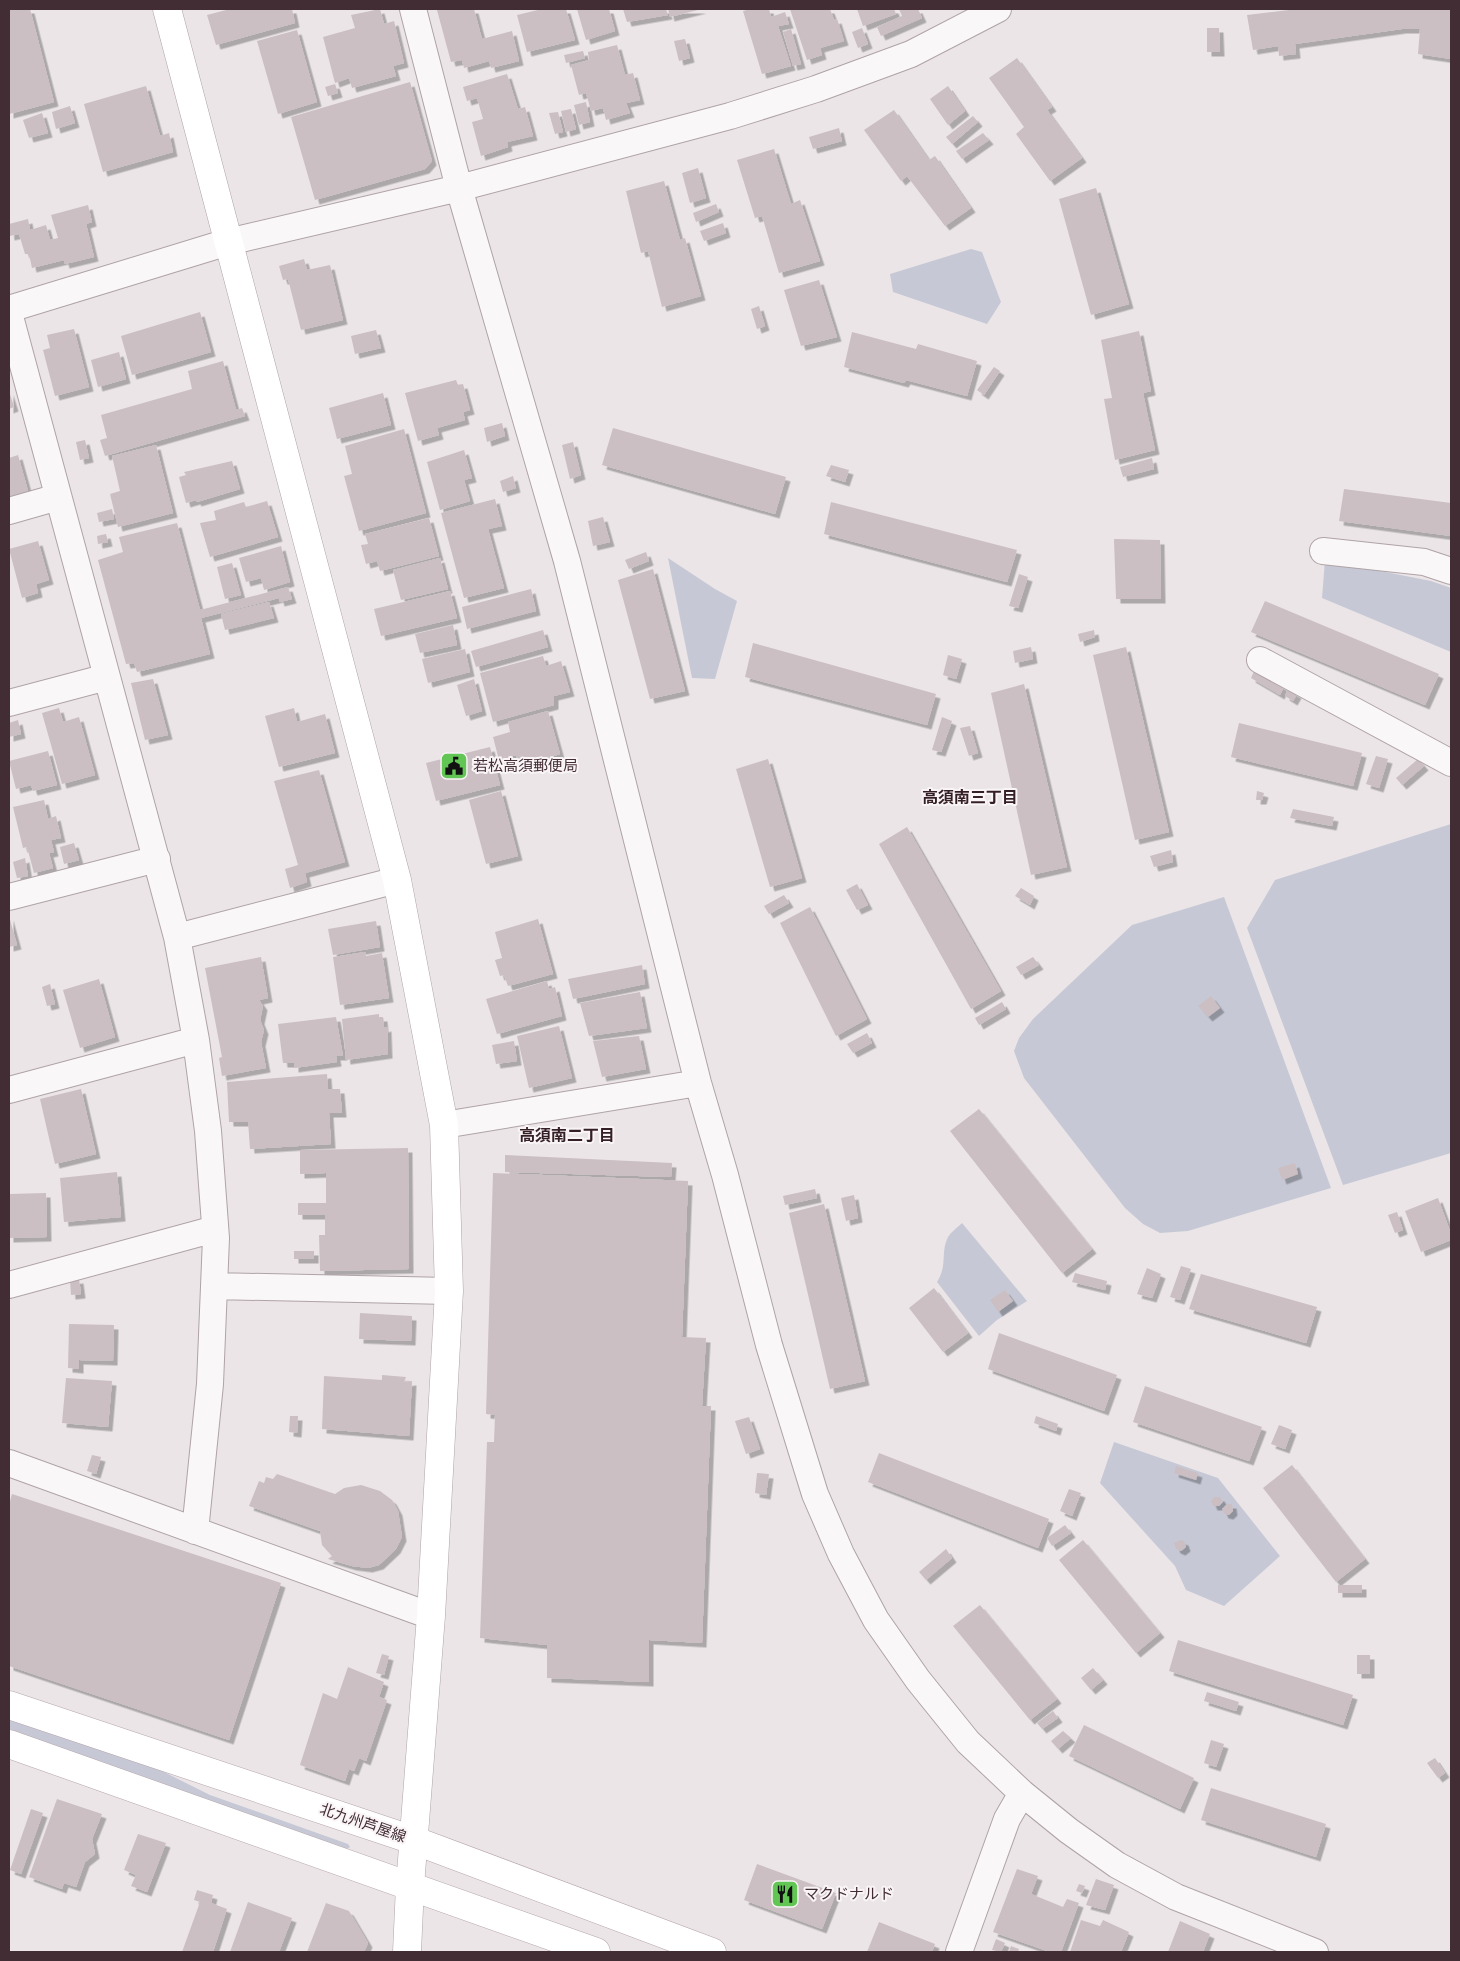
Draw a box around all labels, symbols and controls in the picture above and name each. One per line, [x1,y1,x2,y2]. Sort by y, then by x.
public building icon: 若松高須郵便局 [439,751,469,781]
place label: 若松高須郵便局 [473,756,578,775]
district label: 高須南三丁目 [922,787,1018,807]
district label: 高須南二丁目 [519,1125,615,1145]
street label: 北九州芦屋線 [318,1799,409,1846]
restaurant icon: マクドナルド [770,1879,800,1909]
place label: マクドナルド [804,1884,894,1903]

